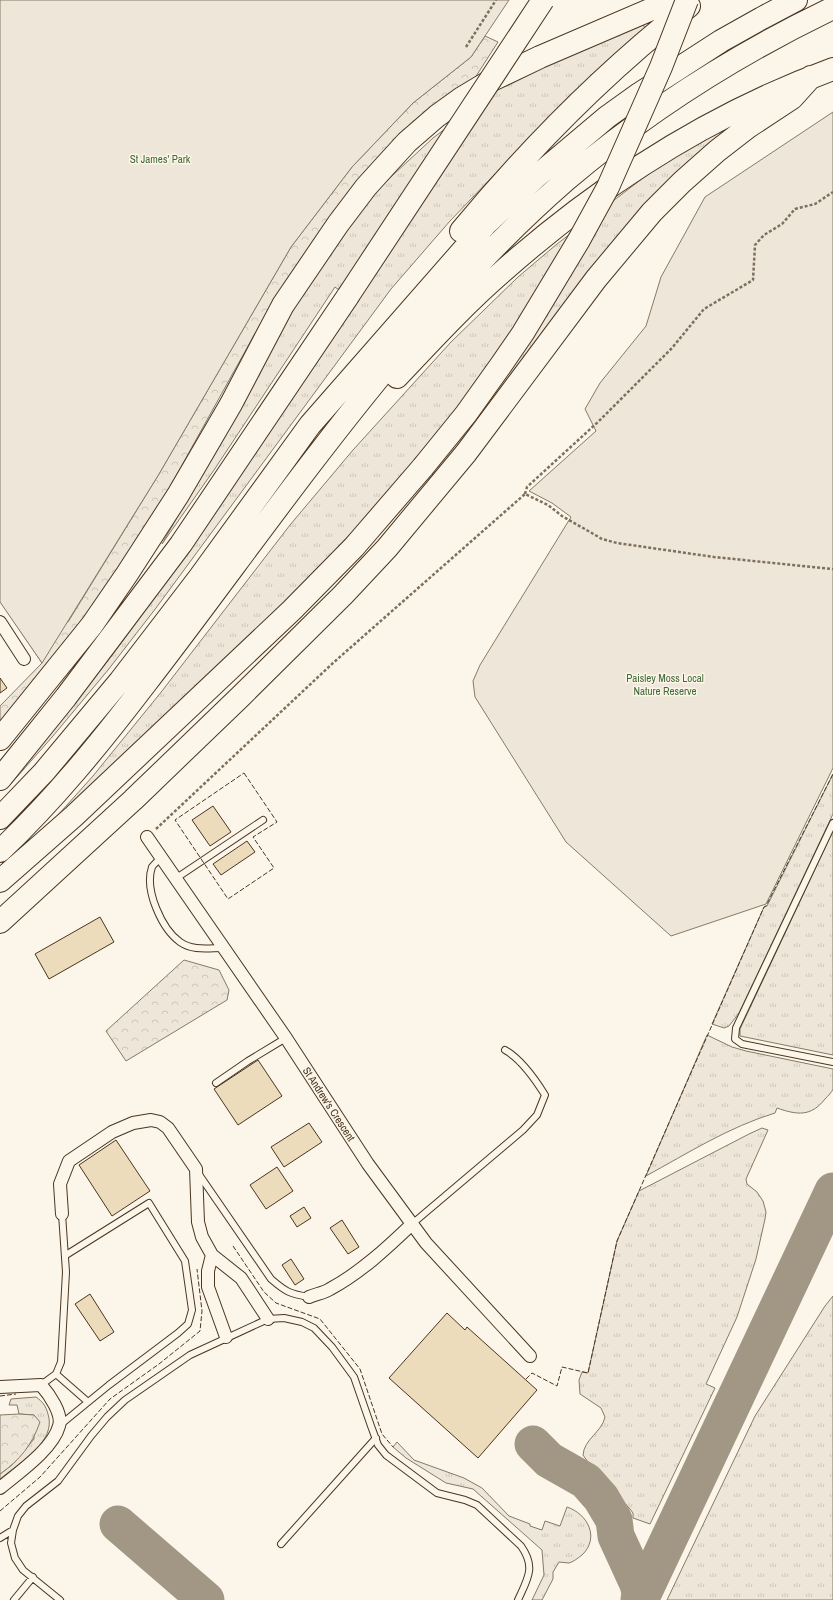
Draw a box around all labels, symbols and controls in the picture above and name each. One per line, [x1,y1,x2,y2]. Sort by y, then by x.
park label: St James' Park [130,152,191,166]
park label: Paisley Moss Local Nature Reserve [626,671,704,698]
street label: St Andrew's Crescent [300,1064,359,1144]

